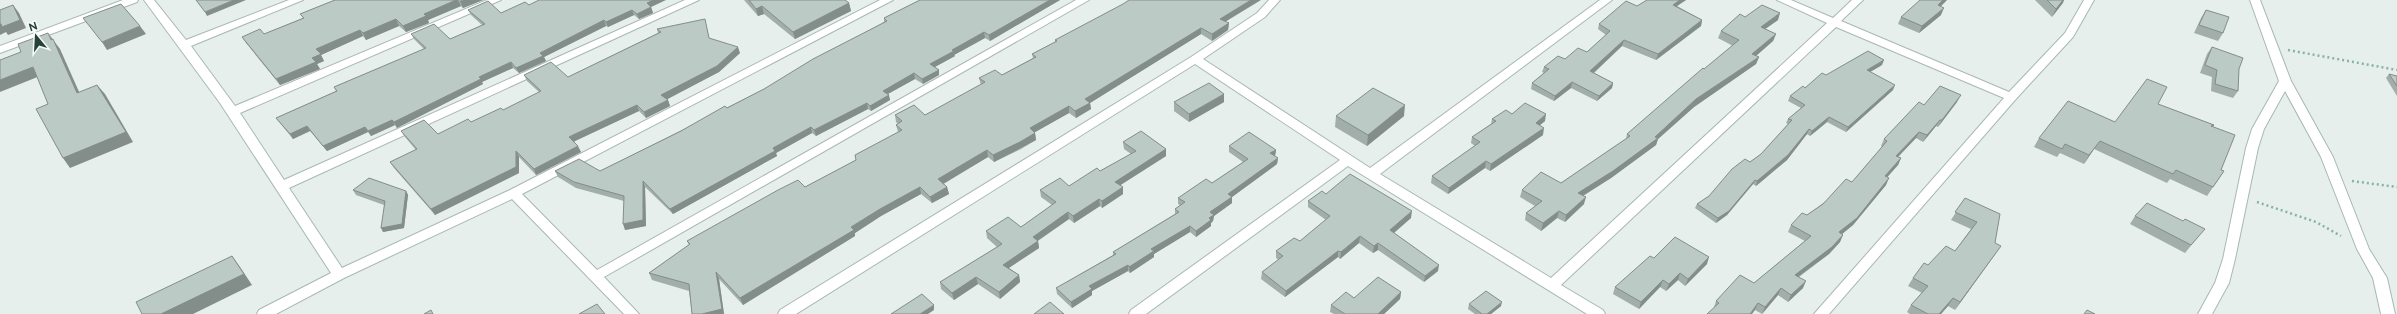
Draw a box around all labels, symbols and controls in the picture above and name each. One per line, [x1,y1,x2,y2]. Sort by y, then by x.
north arrow [16,16,56,56]
text: N [27,19,39,34]

